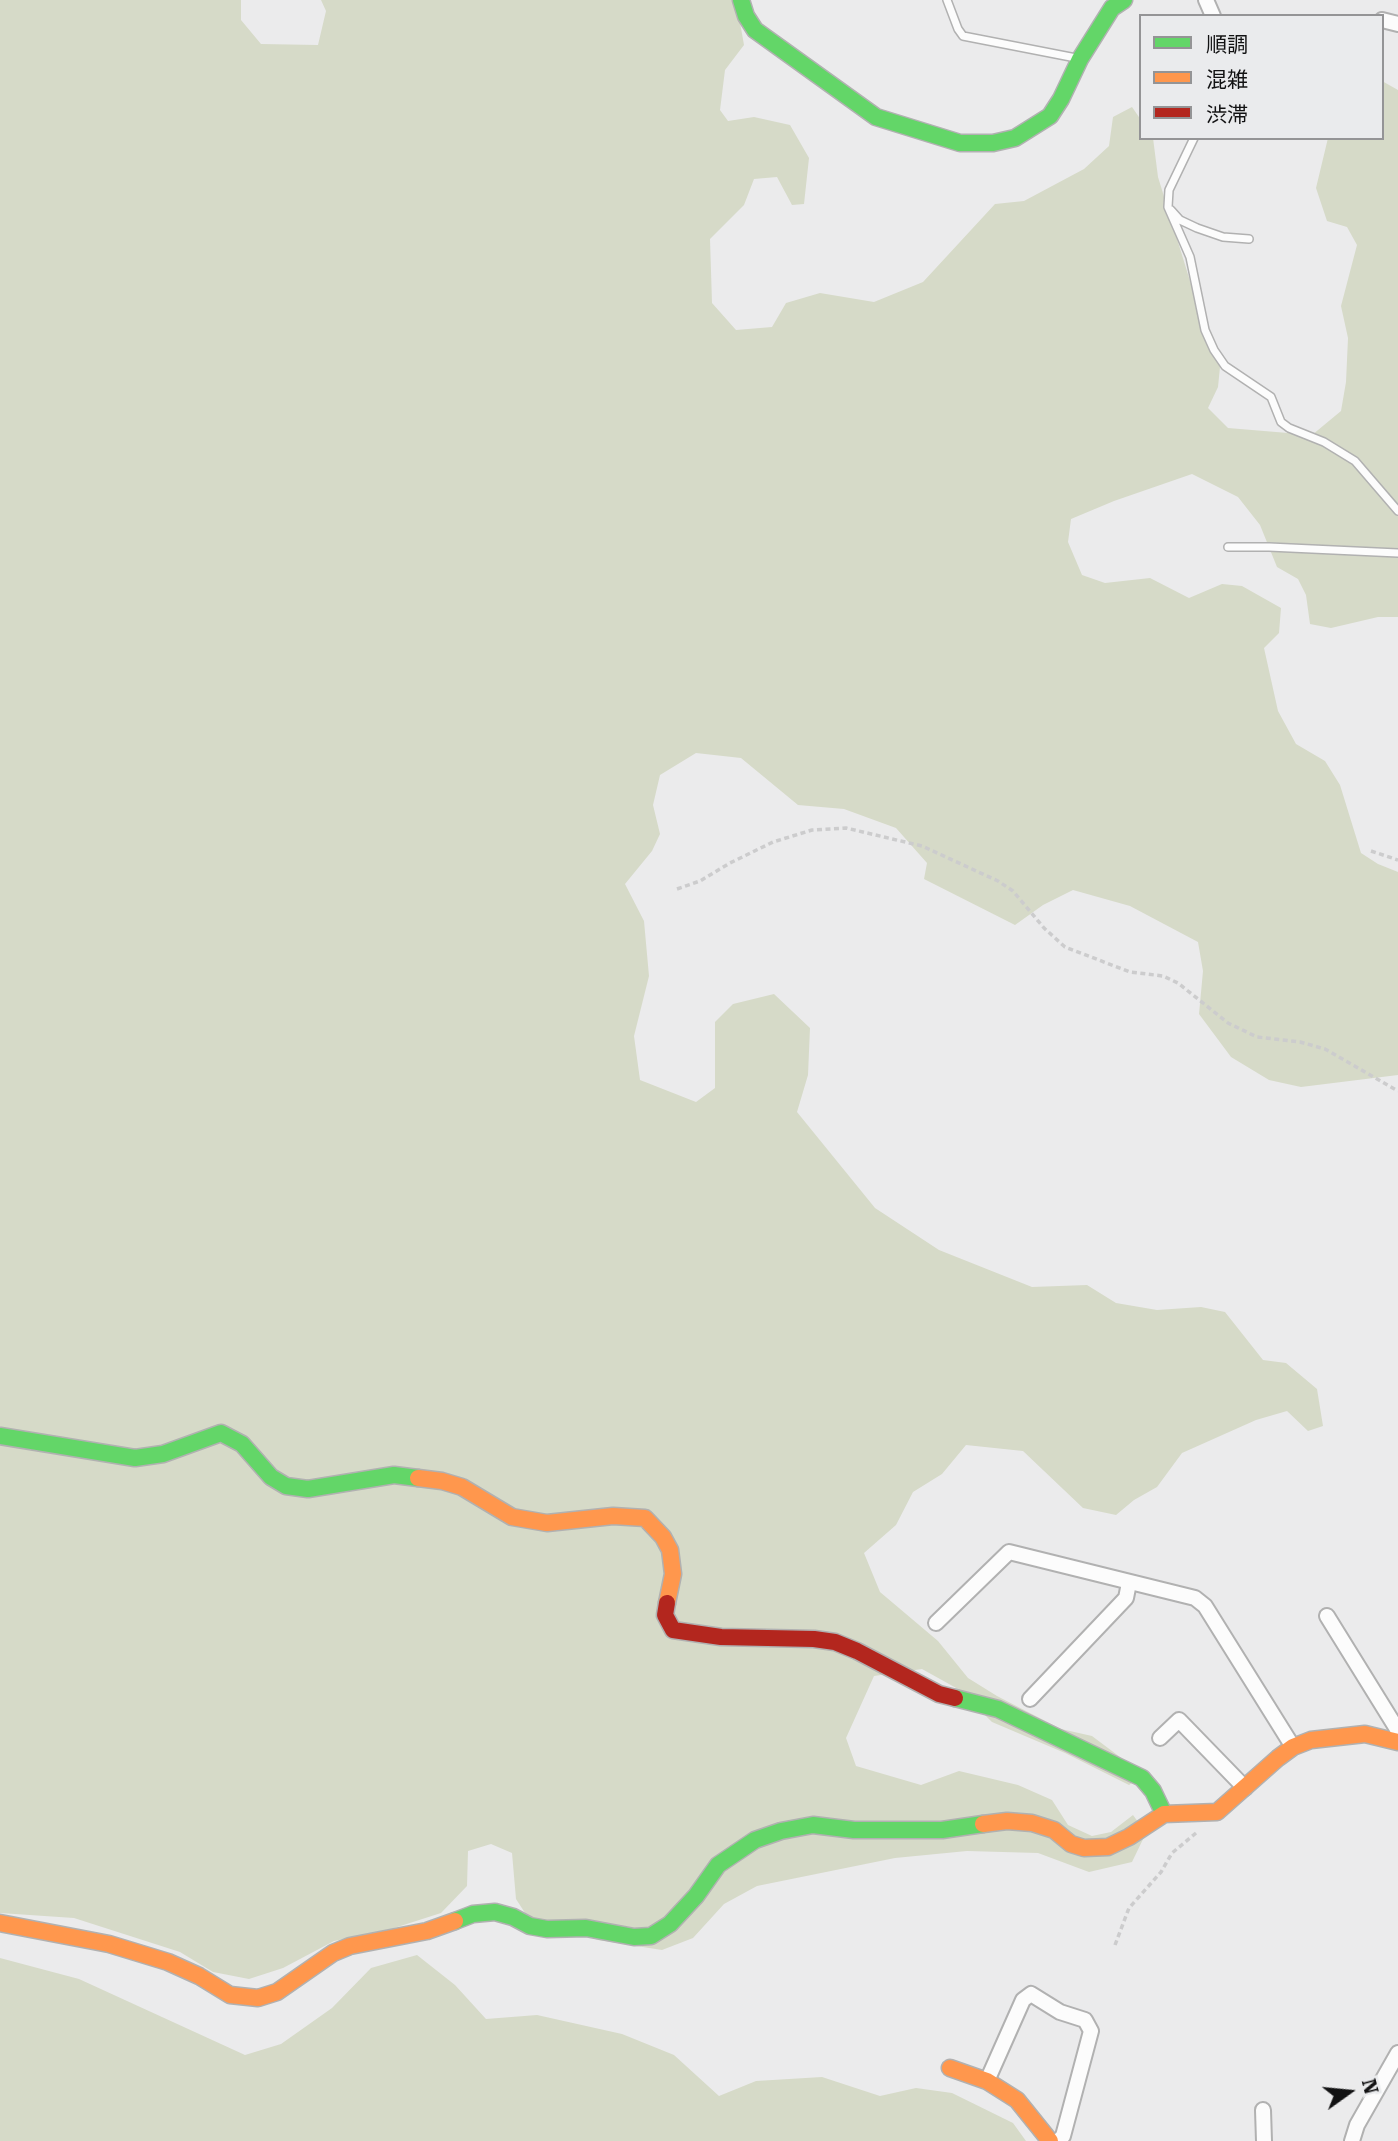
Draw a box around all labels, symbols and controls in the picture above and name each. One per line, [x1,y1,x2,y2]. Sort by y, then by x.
legend [1139,14,1384,140]
text: 順調 [1206,33,1248,57]
text: 混雑 [1206,68,1248,92]
text: 渋滞 [1206,103,1248,127]
north arrow [1314,2057,1384,2127]
text: N [1357,2076,1383,2096]

